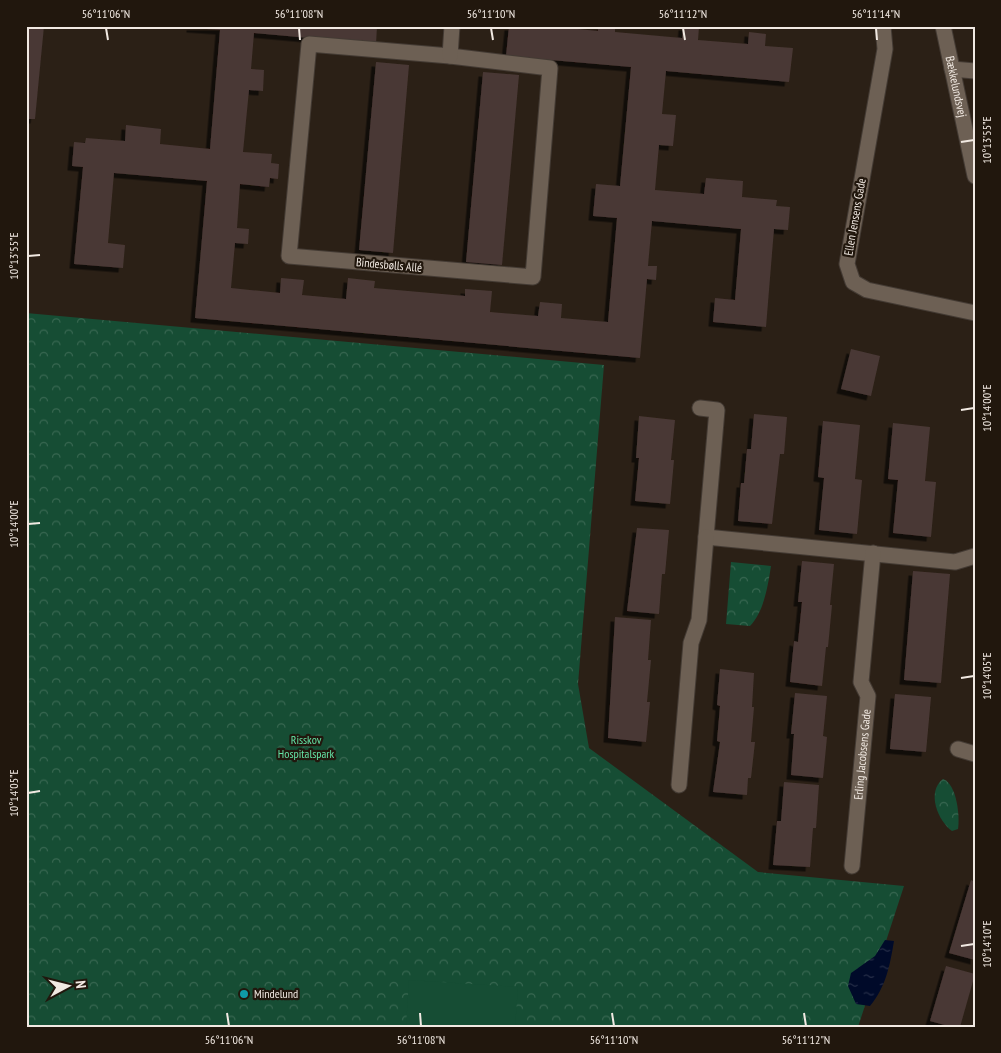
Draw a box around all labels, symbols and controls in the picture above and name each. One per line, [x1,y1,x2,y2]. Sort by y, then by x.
text: 56°11'06"N [82,6,130,21]
text: 56°11'08"N [275,6,323,21]
text: 56°11'10"N [467,6,515,21]
text: 56°11'12"N [659,6,707,21]
text: 56°11'14"N [852,6,900,21]
street label: Bækkelundsvej [943,54,970,119]
text: 10°13'55"E [979,116,994,164]
street label: Ellen Jensens Gade [840,177,869,257]
text: 10°13'55"E [6,232,21,280]
street label: Bindesbølls Allé [355,254,423,275]
text: 10°14'00"E [979,384,994,432]
text: 10°14'00"E [6,500,21,548]
text: 10°14'05"E [979,652,994,700]
street label: Erling Jacobsens Gade [850,708,874,800]
park label: Risskov Hospitalspark [278,732,335,761]
text: 10°14'05"E [6,769,21,817]
text: 10°14'10"E [979,920,994,968]
north arrow [42,960,92,1010]
text: N [72,980,90,989]
place label: Mindelund [254,986,298,1001]
marker: Mindelund [238,988,250,1000]
text: 56°11'06"N [205,1032,253,1047]
text: 56°11'08"N [397,1032,445,1047]
text: 56°11'10"N [590,1032,638,1047]
text: 56°11'12"N [782,1032,830,1047]

